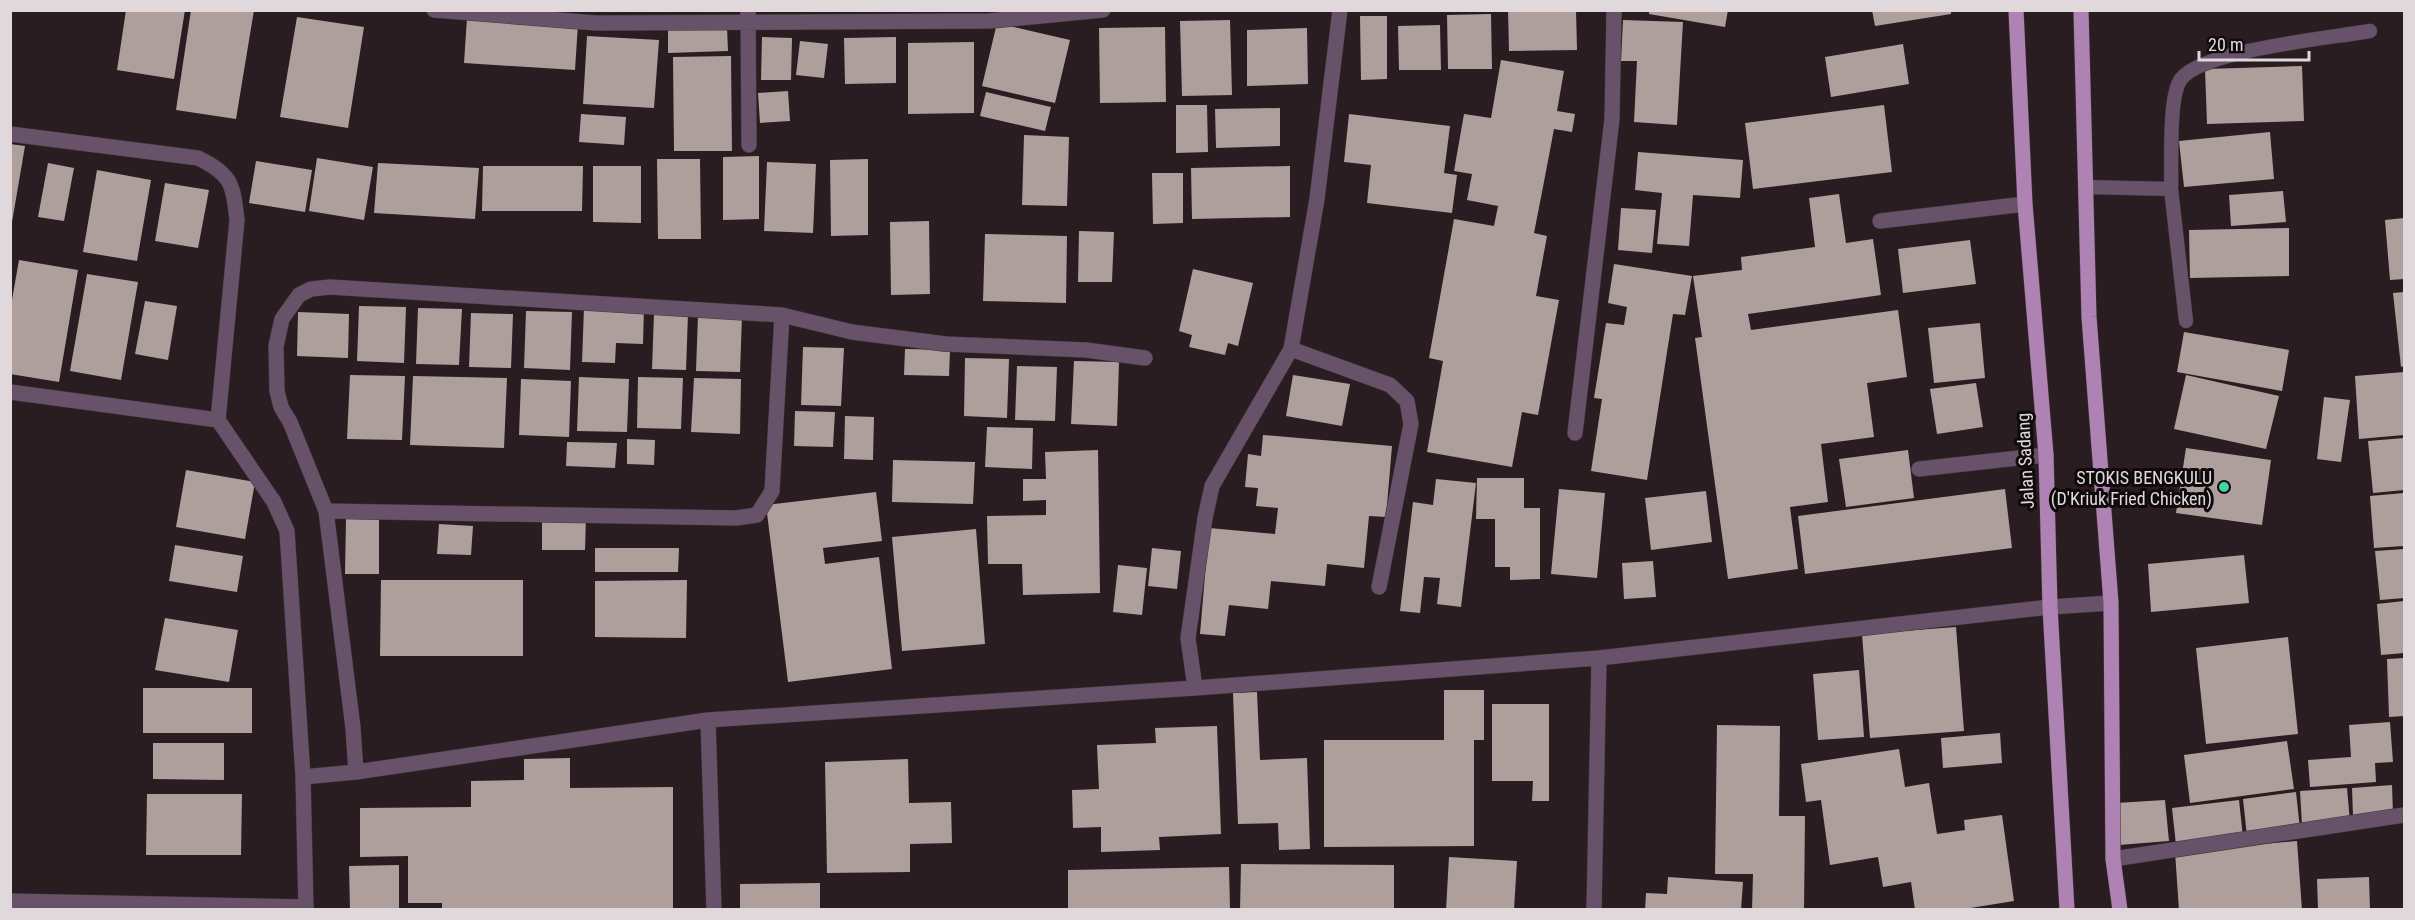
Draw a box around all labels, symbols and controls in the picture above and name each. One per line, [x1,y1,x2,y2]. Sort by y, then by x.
scale bar [2199,24,2308,62]
text: 20 m [2208,34,2243,55]
street label: Jalan Sadang [2012,413,2038,509]
place label: STOKIS BENGKULU (D'Kriuk Fried Chicken) [2051,467,2212,510]
marker: STOKIS BENGKULU (D'Kriuk Fried Chicken) [2217,480,2231,494]

